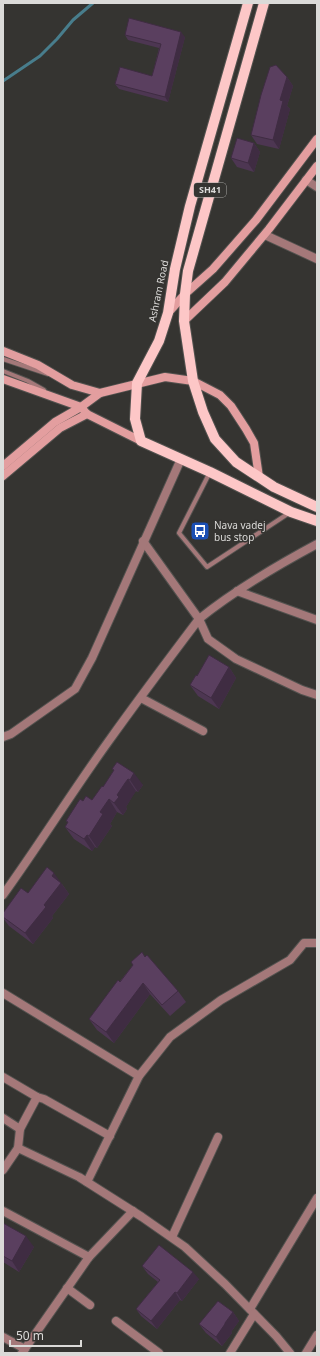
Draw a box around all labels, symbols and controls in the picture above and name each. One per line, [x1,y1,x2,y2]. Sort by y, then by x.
road number: SH41 [194,183,226,197]
street label: Ashram Road [145,259,171,323]
place label: Nava vadej bus stop [214,518,266,544]
bus stop icon: Nava vadej bus stop [189,520,211,542]
scale bar [10,1322,81,1348]
text: 50 m [16,1327,44,1344]

